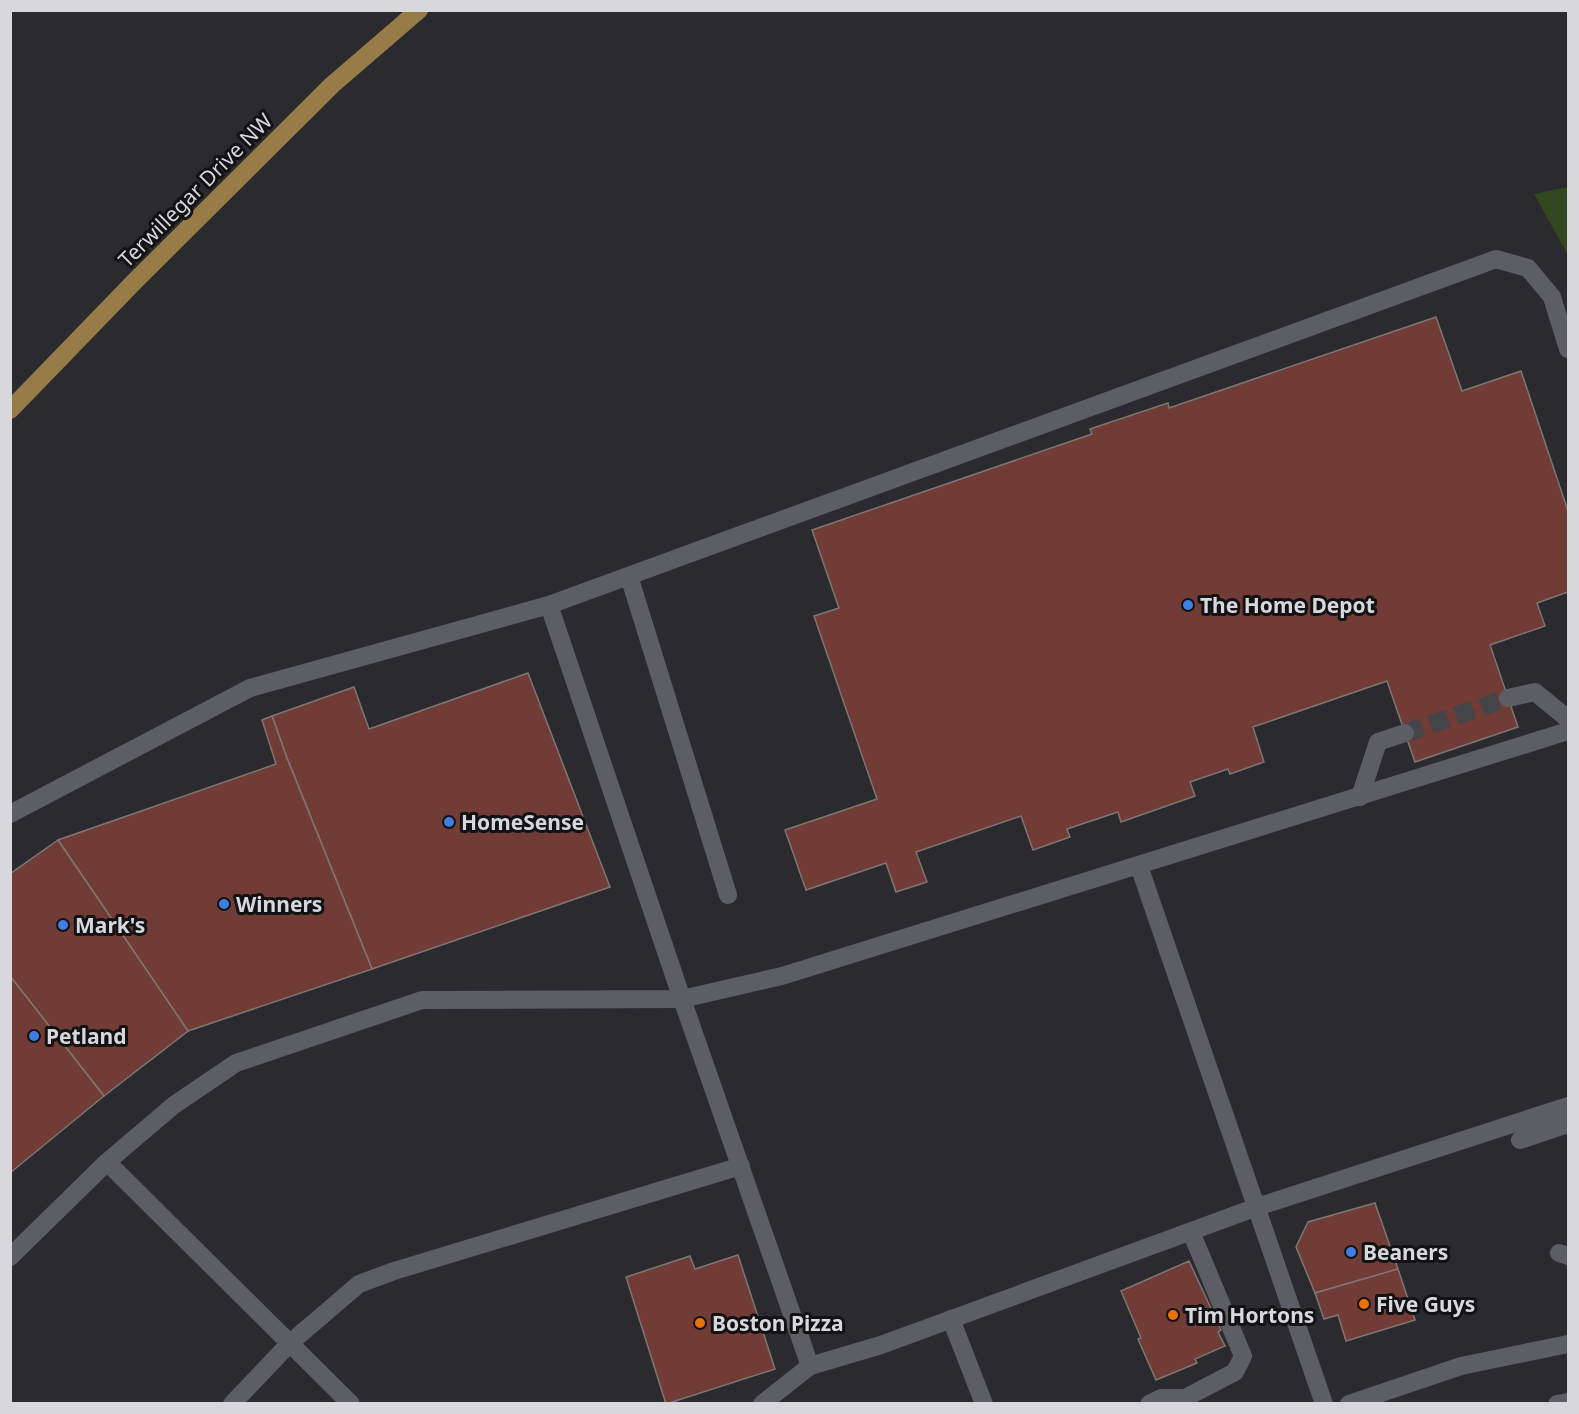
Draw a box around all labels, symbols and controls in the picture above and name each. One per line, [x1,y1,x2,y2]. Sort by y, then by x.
street label: Terwillegar Drive NW [112,107,278,273]
place label: The Home Depot [1200,591,1375,619]
marker: The Home Depot [1181,598,1195,612]
place label: HomeSense [461,808,584,836]
marker: HomeSense [442,815,456,829]
place label: Winners [236,890,322,918]
marker: Winners [217,897,231,911]
place label: Mark's [75,911,145,939]
marker: Mark's [56,918,70,932]
place label: Petland [46,1022,126,1050]
marker: Petland [27,1029,41,1043]
place label: Beaners [1363,1238,1448,1266]
marker: Beaners [1344,1245,1358,1259]
place label: Five Guys [1376,1290,1475,1318]
marker: Five Guys [1357,1297,1371,1311]
place label: Tim Hortons [1185,1301,1314,1329]
marker: Tim Hortons [1166,1308,1180,1322]
place label: Boston Pizza [712,1309,844,1337]
marker: Boston Pizza [693,1316,707,1330]

